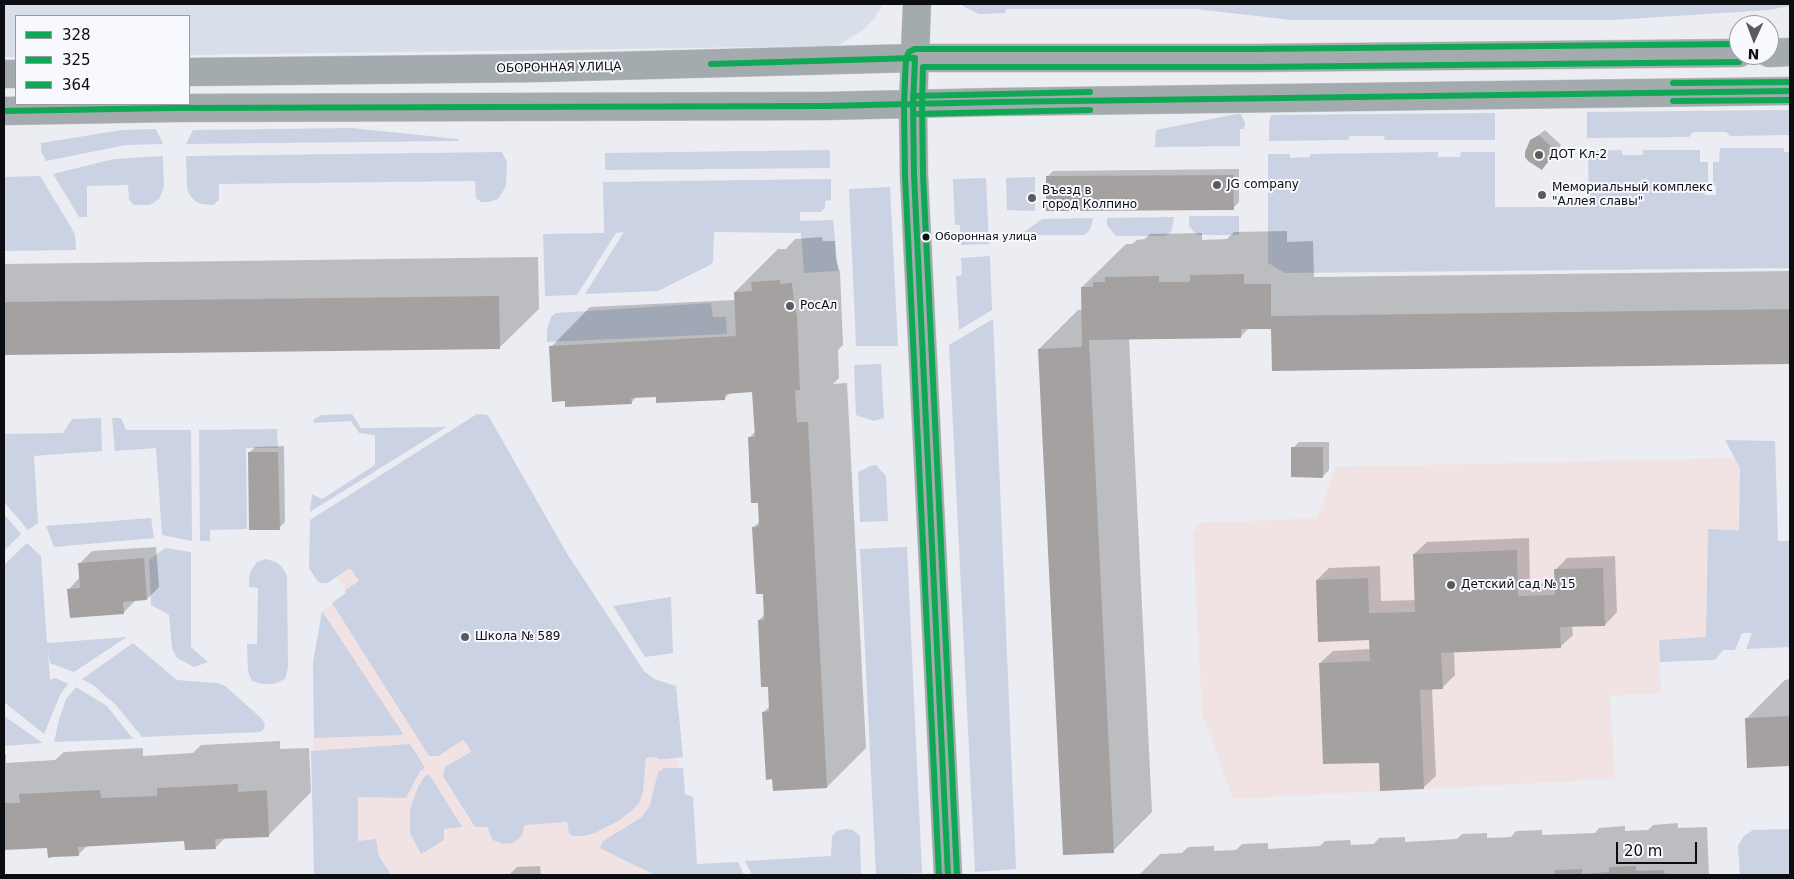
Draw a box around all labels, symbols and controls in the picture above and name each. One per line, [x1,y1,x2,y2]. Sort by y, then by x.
legend [15,15,190,105]
north arrow [1729,15,1779,65]
text: 328 [62,26,91,44]
text: N [1747,46,1760,62]
text: 325 [62,51,91,69]
street label: ОБОРОННАЯ УЛИЦА [496,60,622,76]
text: 364 [62,76,91,94]
place label: ДОТ Кл-2 [1549,148,1607,162]
marker: ДОТ Кл-2 [1533,149,1545,161]
place label: JG company [1227,178,1299,192]
marker: JG company [1211,179,1223,191]
place label: Мемориальный комплекс "Аллея славы" [1552,181,1713,209]
place label: Въезд в город Колпино [1042,184,1137,212]
marker: Мемориальный комплекс "Аллея славы" [1536,189,1548,201]
marker: Въезд в город Колпино [1026,192,1038,204]
place label: Оборонная улица [935,230,1037,244]
marker: Оборонная улица [921,232,931,242]
place label: РосАл [800,299,837,313]
marker: РосАл [784,300,796,312]
place label: Детский сад № 15 [1461,578,1576,592]
marker: Детский сад № 15 [1445,579,1457,591]
place label: Школа № 589 [475,630,560,644]
marker: Школа № 589 [459,631,471,643]
scale bar [1619,832,1700,864]
text: 20 m [1624,842,1662,860]

